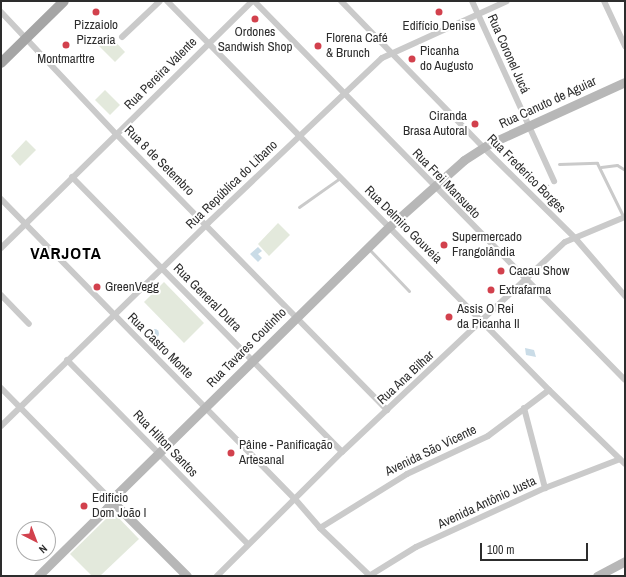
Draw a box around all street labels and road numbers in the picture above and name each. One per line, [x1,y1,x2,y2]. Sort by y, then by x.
street label: Rua Coronel Jucá [484,12,532,96]
street label: Rua Pereira Valente [122,35,200,113]
street label: Rua Canuto de Aguiar [497,74,599,132]
street label: Rua 8 de Setembro [121,123,197,199]
street label: Rua Frederico Borges [483,131,569,217]
street label: Rua República do Líbano [183,137,281,233]
street label: Rua Frei Mansueto [409,146,483,222]
street label: Rua Delmiro Gouveia [361,183,445,267]
street label: Rua General Dutra [170,261,244,335]
street label: Rua Tavares Coutinho [204,305,290,391]
street label: Rua Castro Monte [124,310,196,382]
street label: Rua Ana Bilhar [374,348,438,408]
street label: Rua Hilton Santos [129,407,201,481]
street label: Avenida São Vicente [383,422,479,480]
street label: Avenida Antônio Justa [435,473,539,533]

